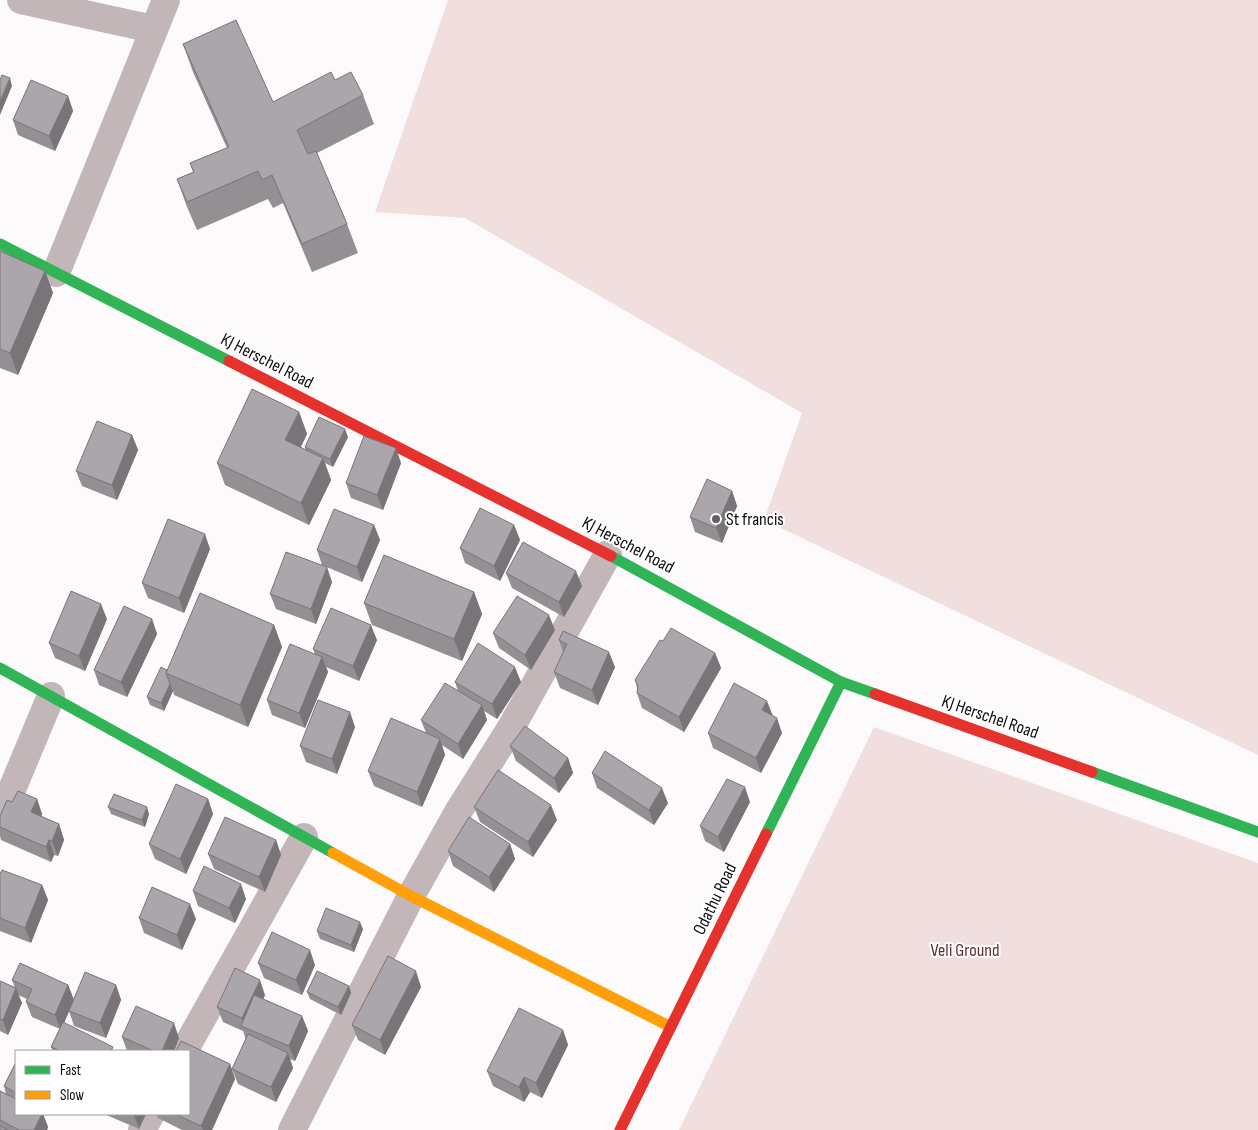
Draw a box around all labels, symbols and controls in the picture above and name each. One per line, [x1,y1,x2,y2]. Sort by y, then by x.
street label: KJ Herschel Road [217,329,317,393]
place label: St francis [726,509,784,530]
street label: KJ Herschel Road [578,512,678,578]
marker: St francis [710,513,722,525]
street label: KJ Herschel Road [939,691,1041,743]
street label: Odathu Road [689,860,741,938]
park label: Veli Ground [931,940,999,961]
legend [15,1050,190,1115]
text: Fast [60,1061,82,1080]
text: Slow [60,1086,84,1105]

